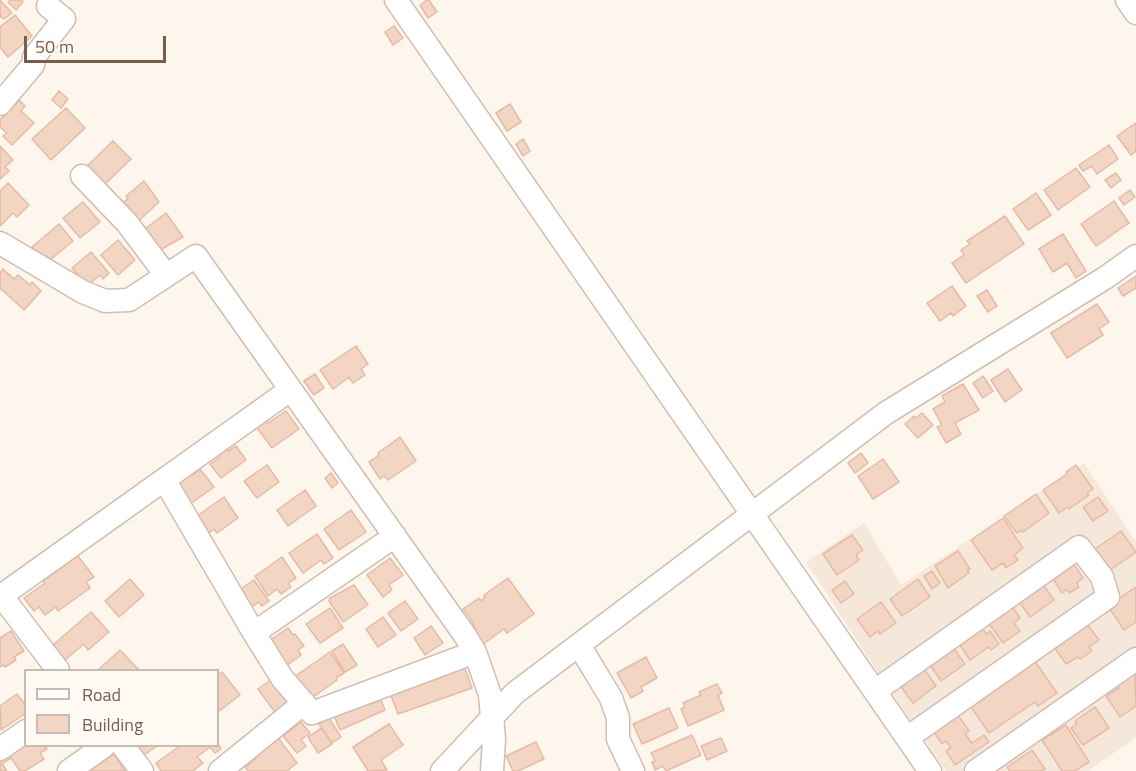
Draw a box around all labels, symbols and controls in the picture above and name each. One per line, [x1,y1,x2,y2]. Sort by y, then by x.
scale bar [27,24,170,62]
text: 50 m [35,33,74,60]
legend [24,669,219,747]
text: Road [82,681,121,708]
text: Building [82,711,143,738]

